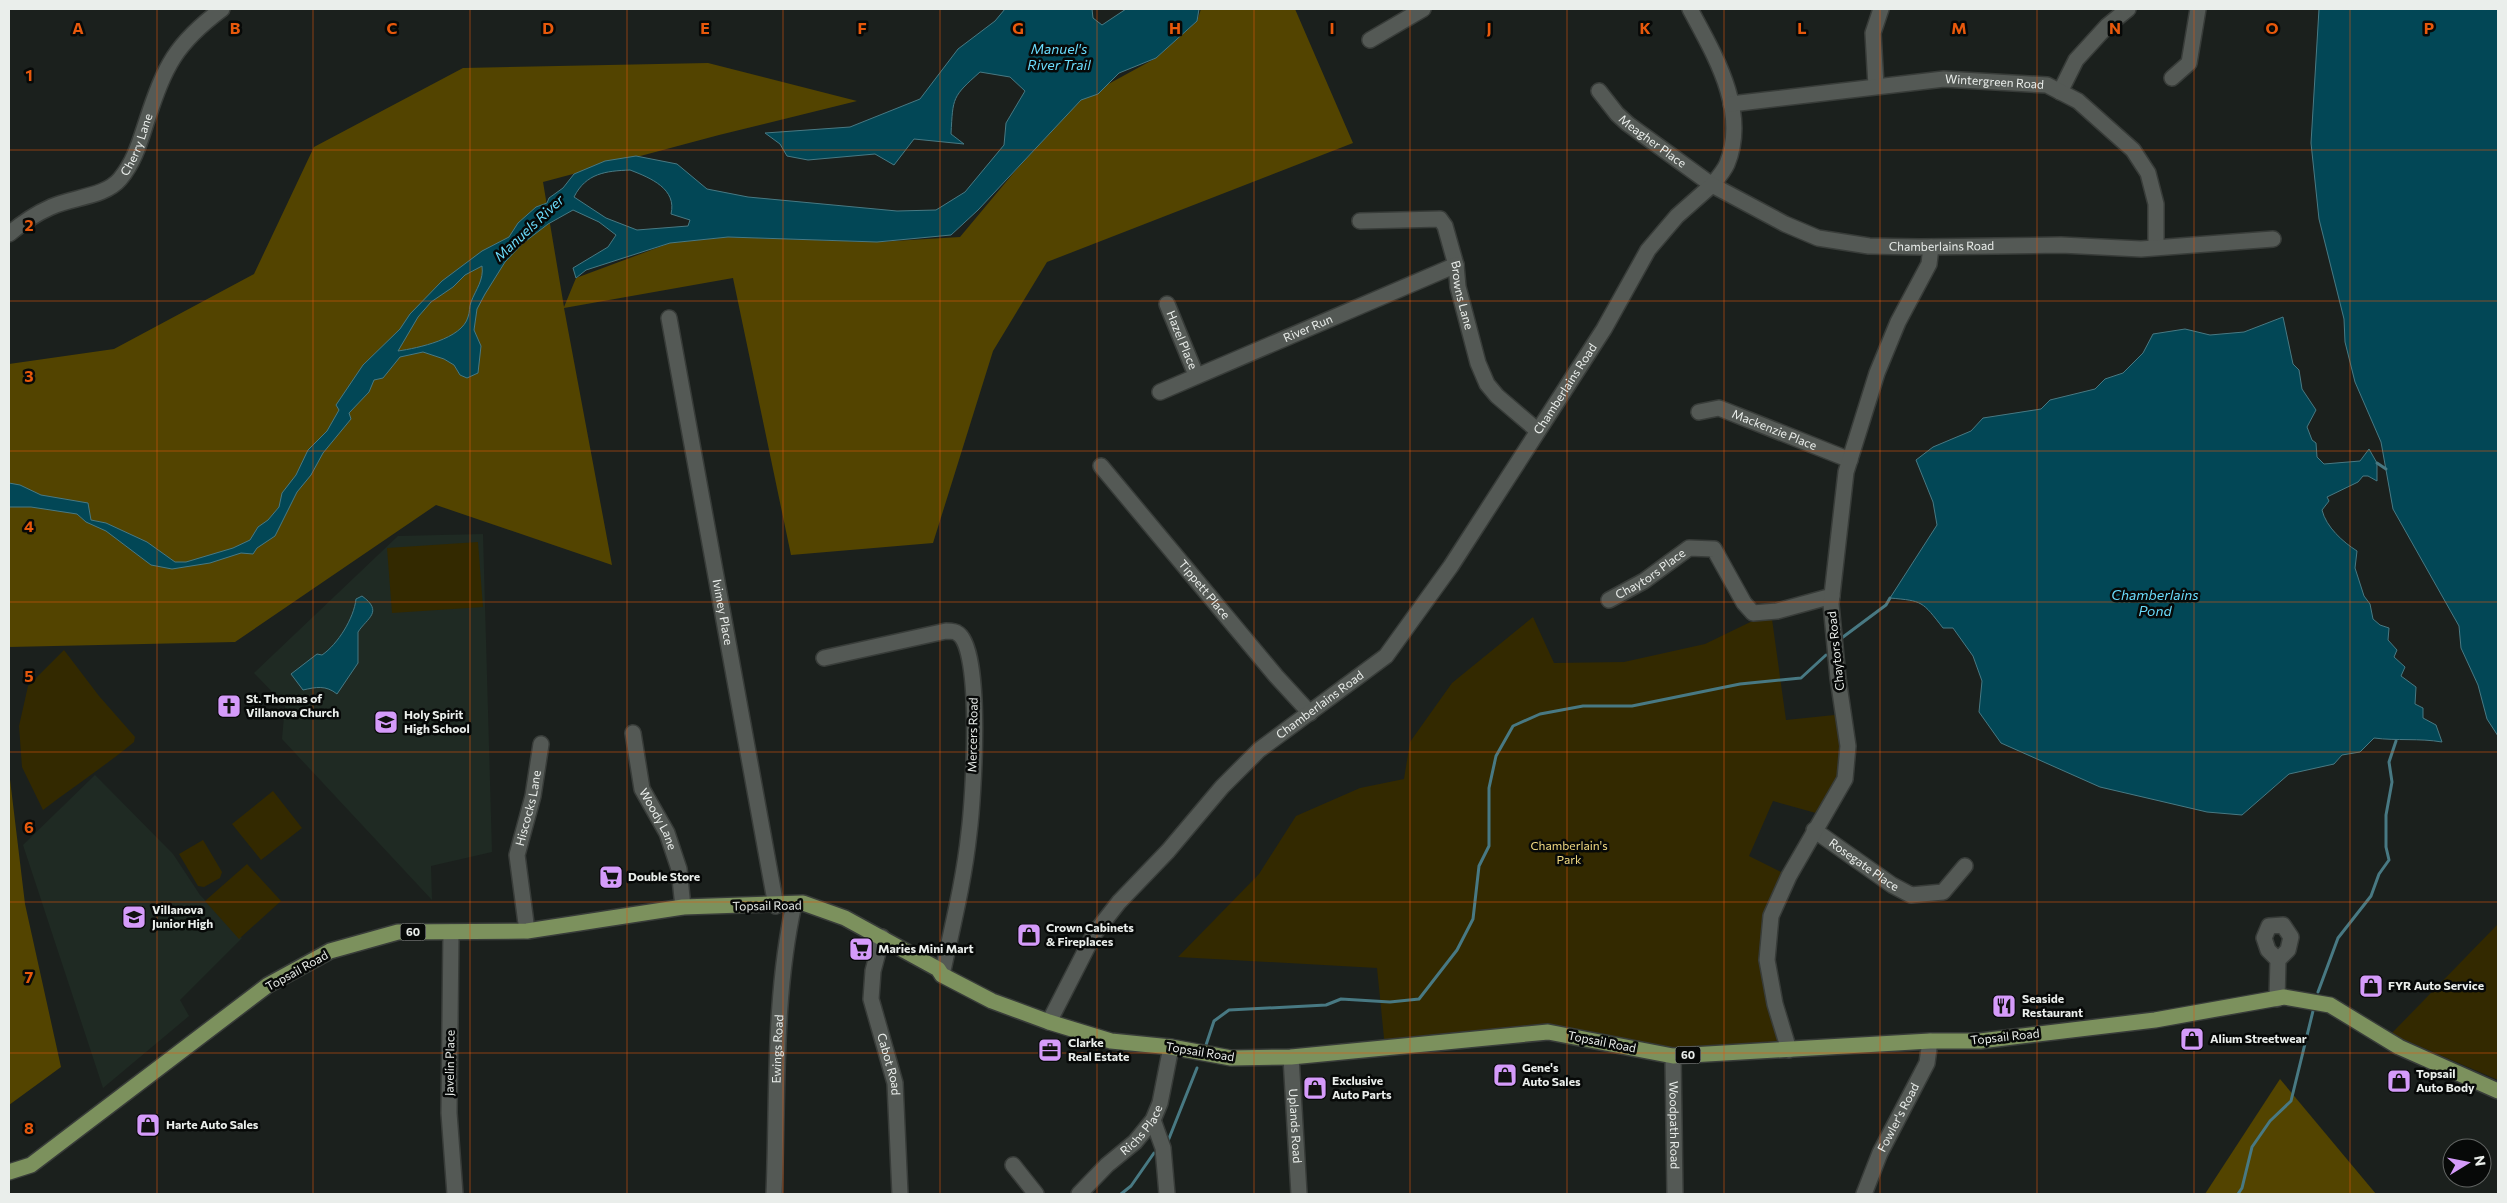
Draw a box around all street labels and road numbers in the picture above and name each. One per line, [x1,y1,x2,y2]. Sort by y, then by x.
street label: Wintergreen Road [1945,71,2045,91]
street label: Cherry Lane [117,111,155,178]
street label: Meagher Place [1616,111,1689,170]
street label: Chamberlains Road [1889,238,1994,253]
street label: Browns Lane [1449,259,1477,331]
street label: Hazel Place [1164,308,1201,371]
street label: River Run [1281,311,1334,344]
street label: Chamberlains Road [1530,340,1599,436]
street label: Mackenzie Place [1730,406,1819,452]
street label: Chaytors Place [1613,545,1688,601]
street label: Tippett Place [1176,557,1233,621]
street label: Ivimey Place [711,578,736,646]
street label: Chaytors Road [1824,611,1846,692]
street label: Chamberlains Road [1273,667,1366,741]
street label: Mercers Road [964,697,980,773]
street label: Hiscocks Lane [512,769,543,847]
street label: Woody Lane [637,785,680,851]
street label: Rosegate Place [1827,835,1901,893]
street label: Topsail Road [732,897,802,913]
road number: 60 [400,924,426,940]
street label: Topsail Road [263,947,330,993]
street label: Ewings Road [769,1014,785,1084]
street label: Topsail Road [1970,1025,2040,1047]
street label: Topsail Road [1567,1028,1638,1054]
street label: Javelin Place [441,1030,458,1096]
street label: Cabot Road [875,1031,904,1096]
street label: Topsail Road [1165,1039,1235,1063]
road number: 60 [1676,1046,1700,1064]
street label: Fowler's Road [1874,1080,1921,1154]
street label: Woodpath Road [1667,1081,1683,1169]
street label: Uplands Road [1287,1088,1305,1164]
street label: Richs Place [1117,1103,1164,1157]

